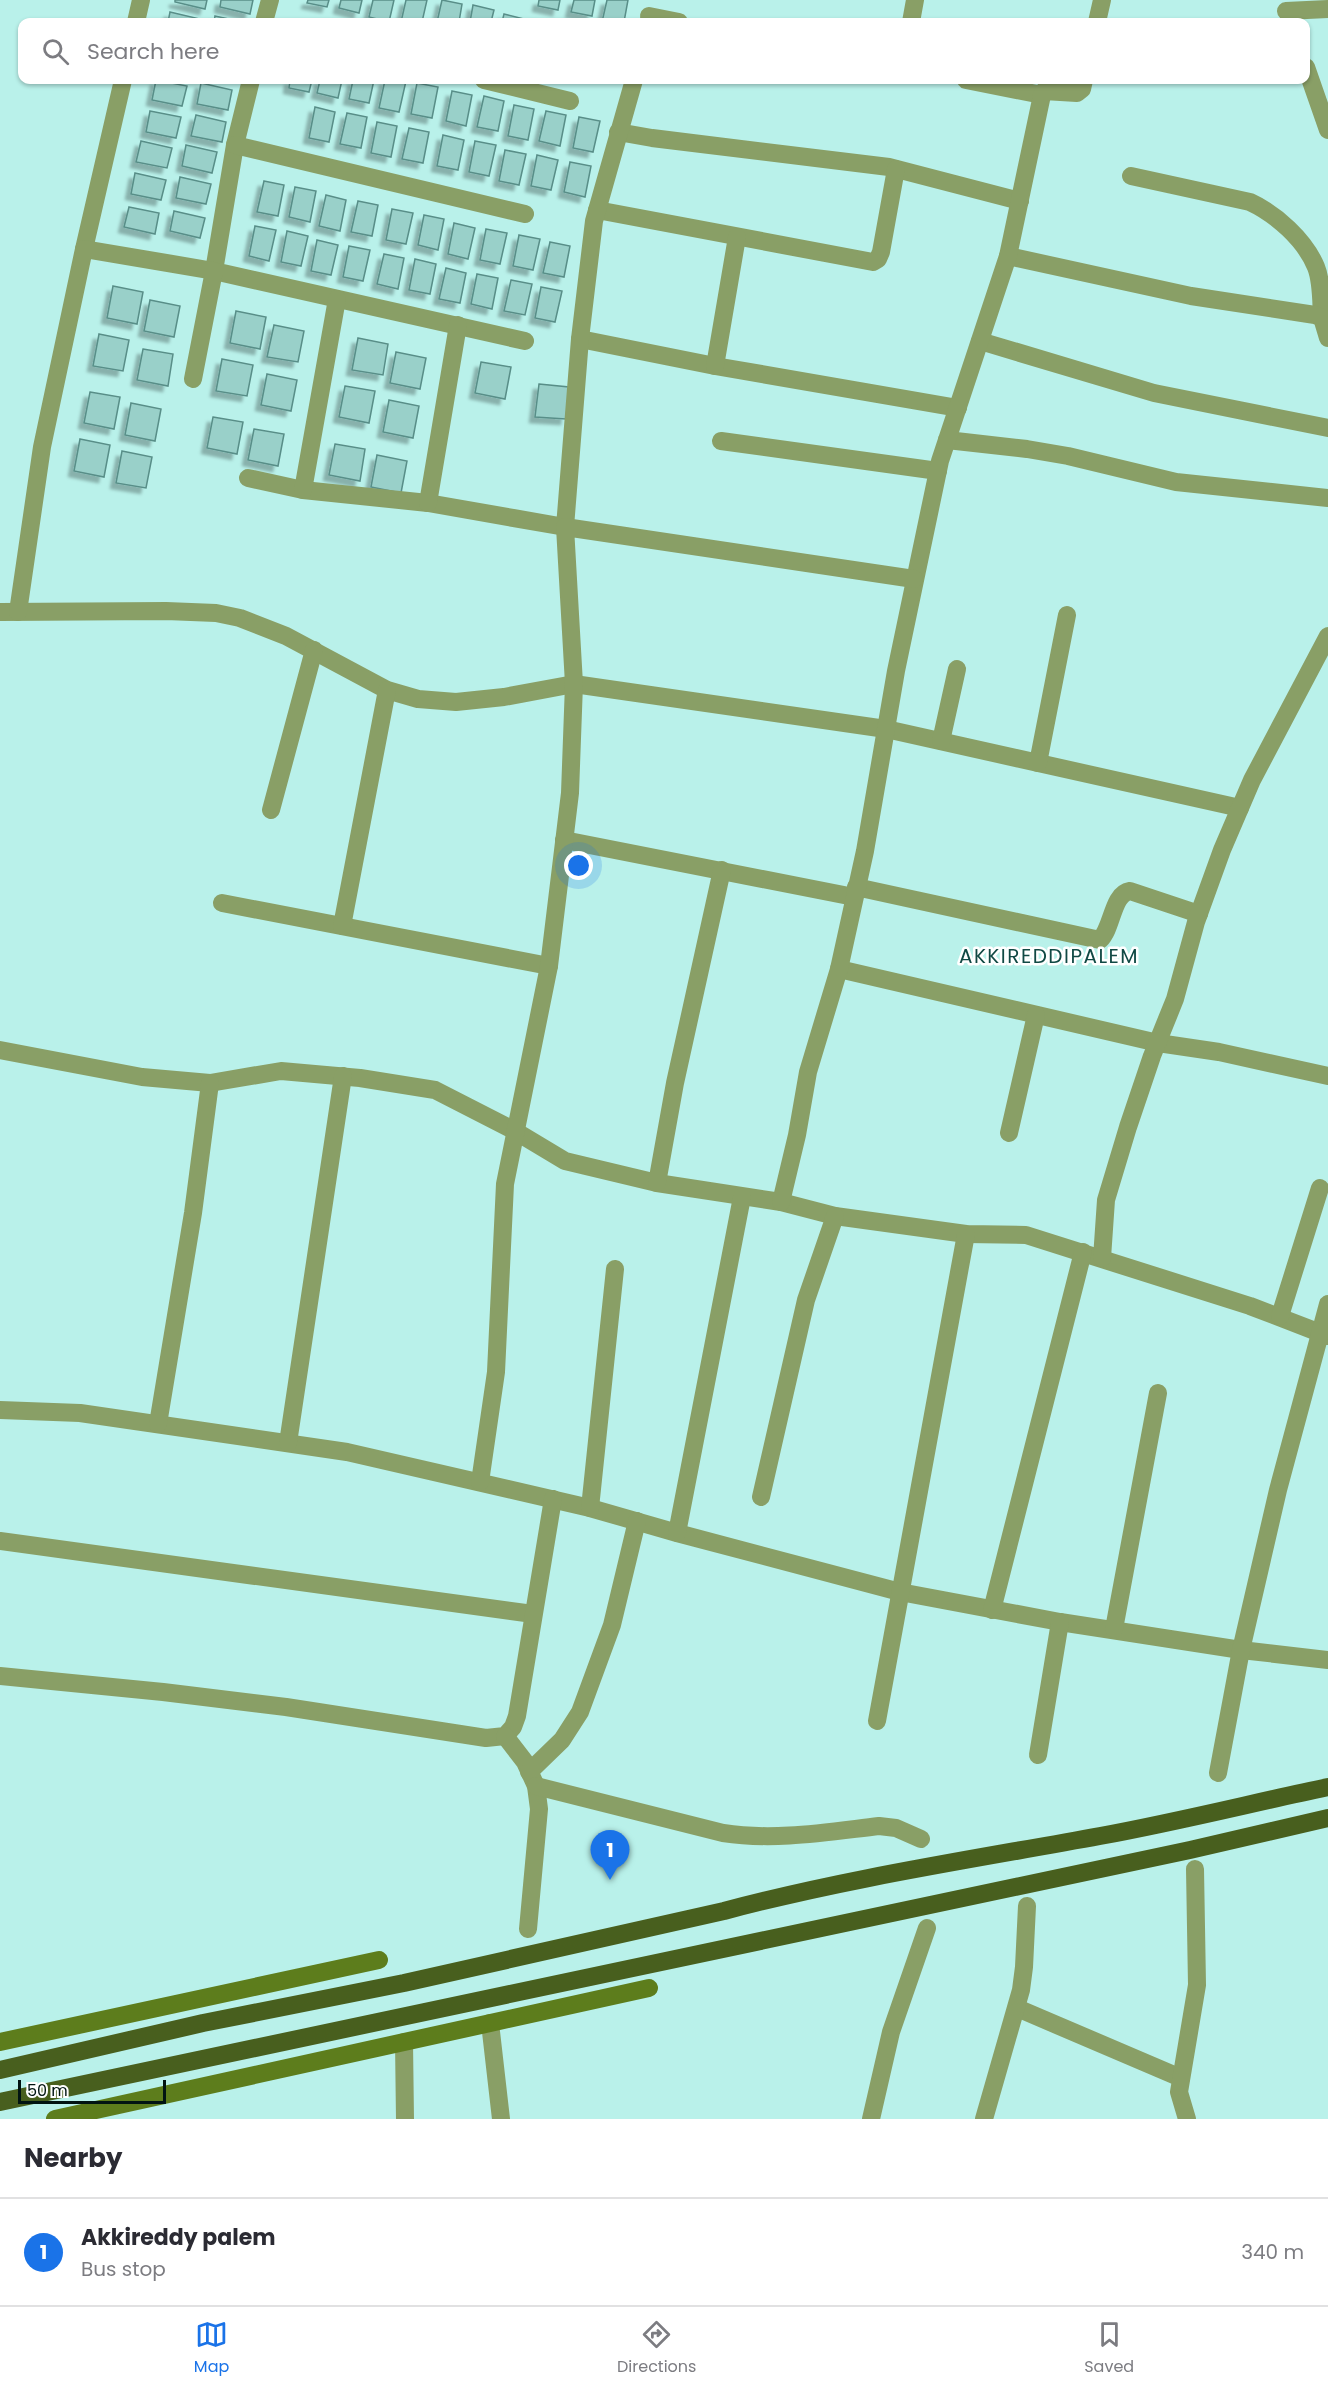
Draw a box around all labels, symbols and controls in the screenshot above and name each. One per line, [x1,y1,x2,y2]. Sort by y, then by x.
search box [18,18,1310,84]
icon: search [39,35,72,68]
text: Search here [87,36,220,67]
your location [564,851,593,880]
district label: AKKIREDDIPALEM [959,942,1139,970]
pin: 1 [590,1830,630,1880]
scale bar [18,2077,166,2104]
text: 50 m [27,2079,68,2102]
text: Nearby [24,2140,122,2176]
text: Akkireddy palem [81,2222,276,2253]
text: 1 [40,2238,47,2266]
text: 340 m [1241,2238,1304,2266]
text: Bus stop [81,2255,166,2283]
tab: Map [194,2318,229,2379]
tab: Directions [617,2318,696,2379]
tab: Saved [1084,2318,1134,2379]

